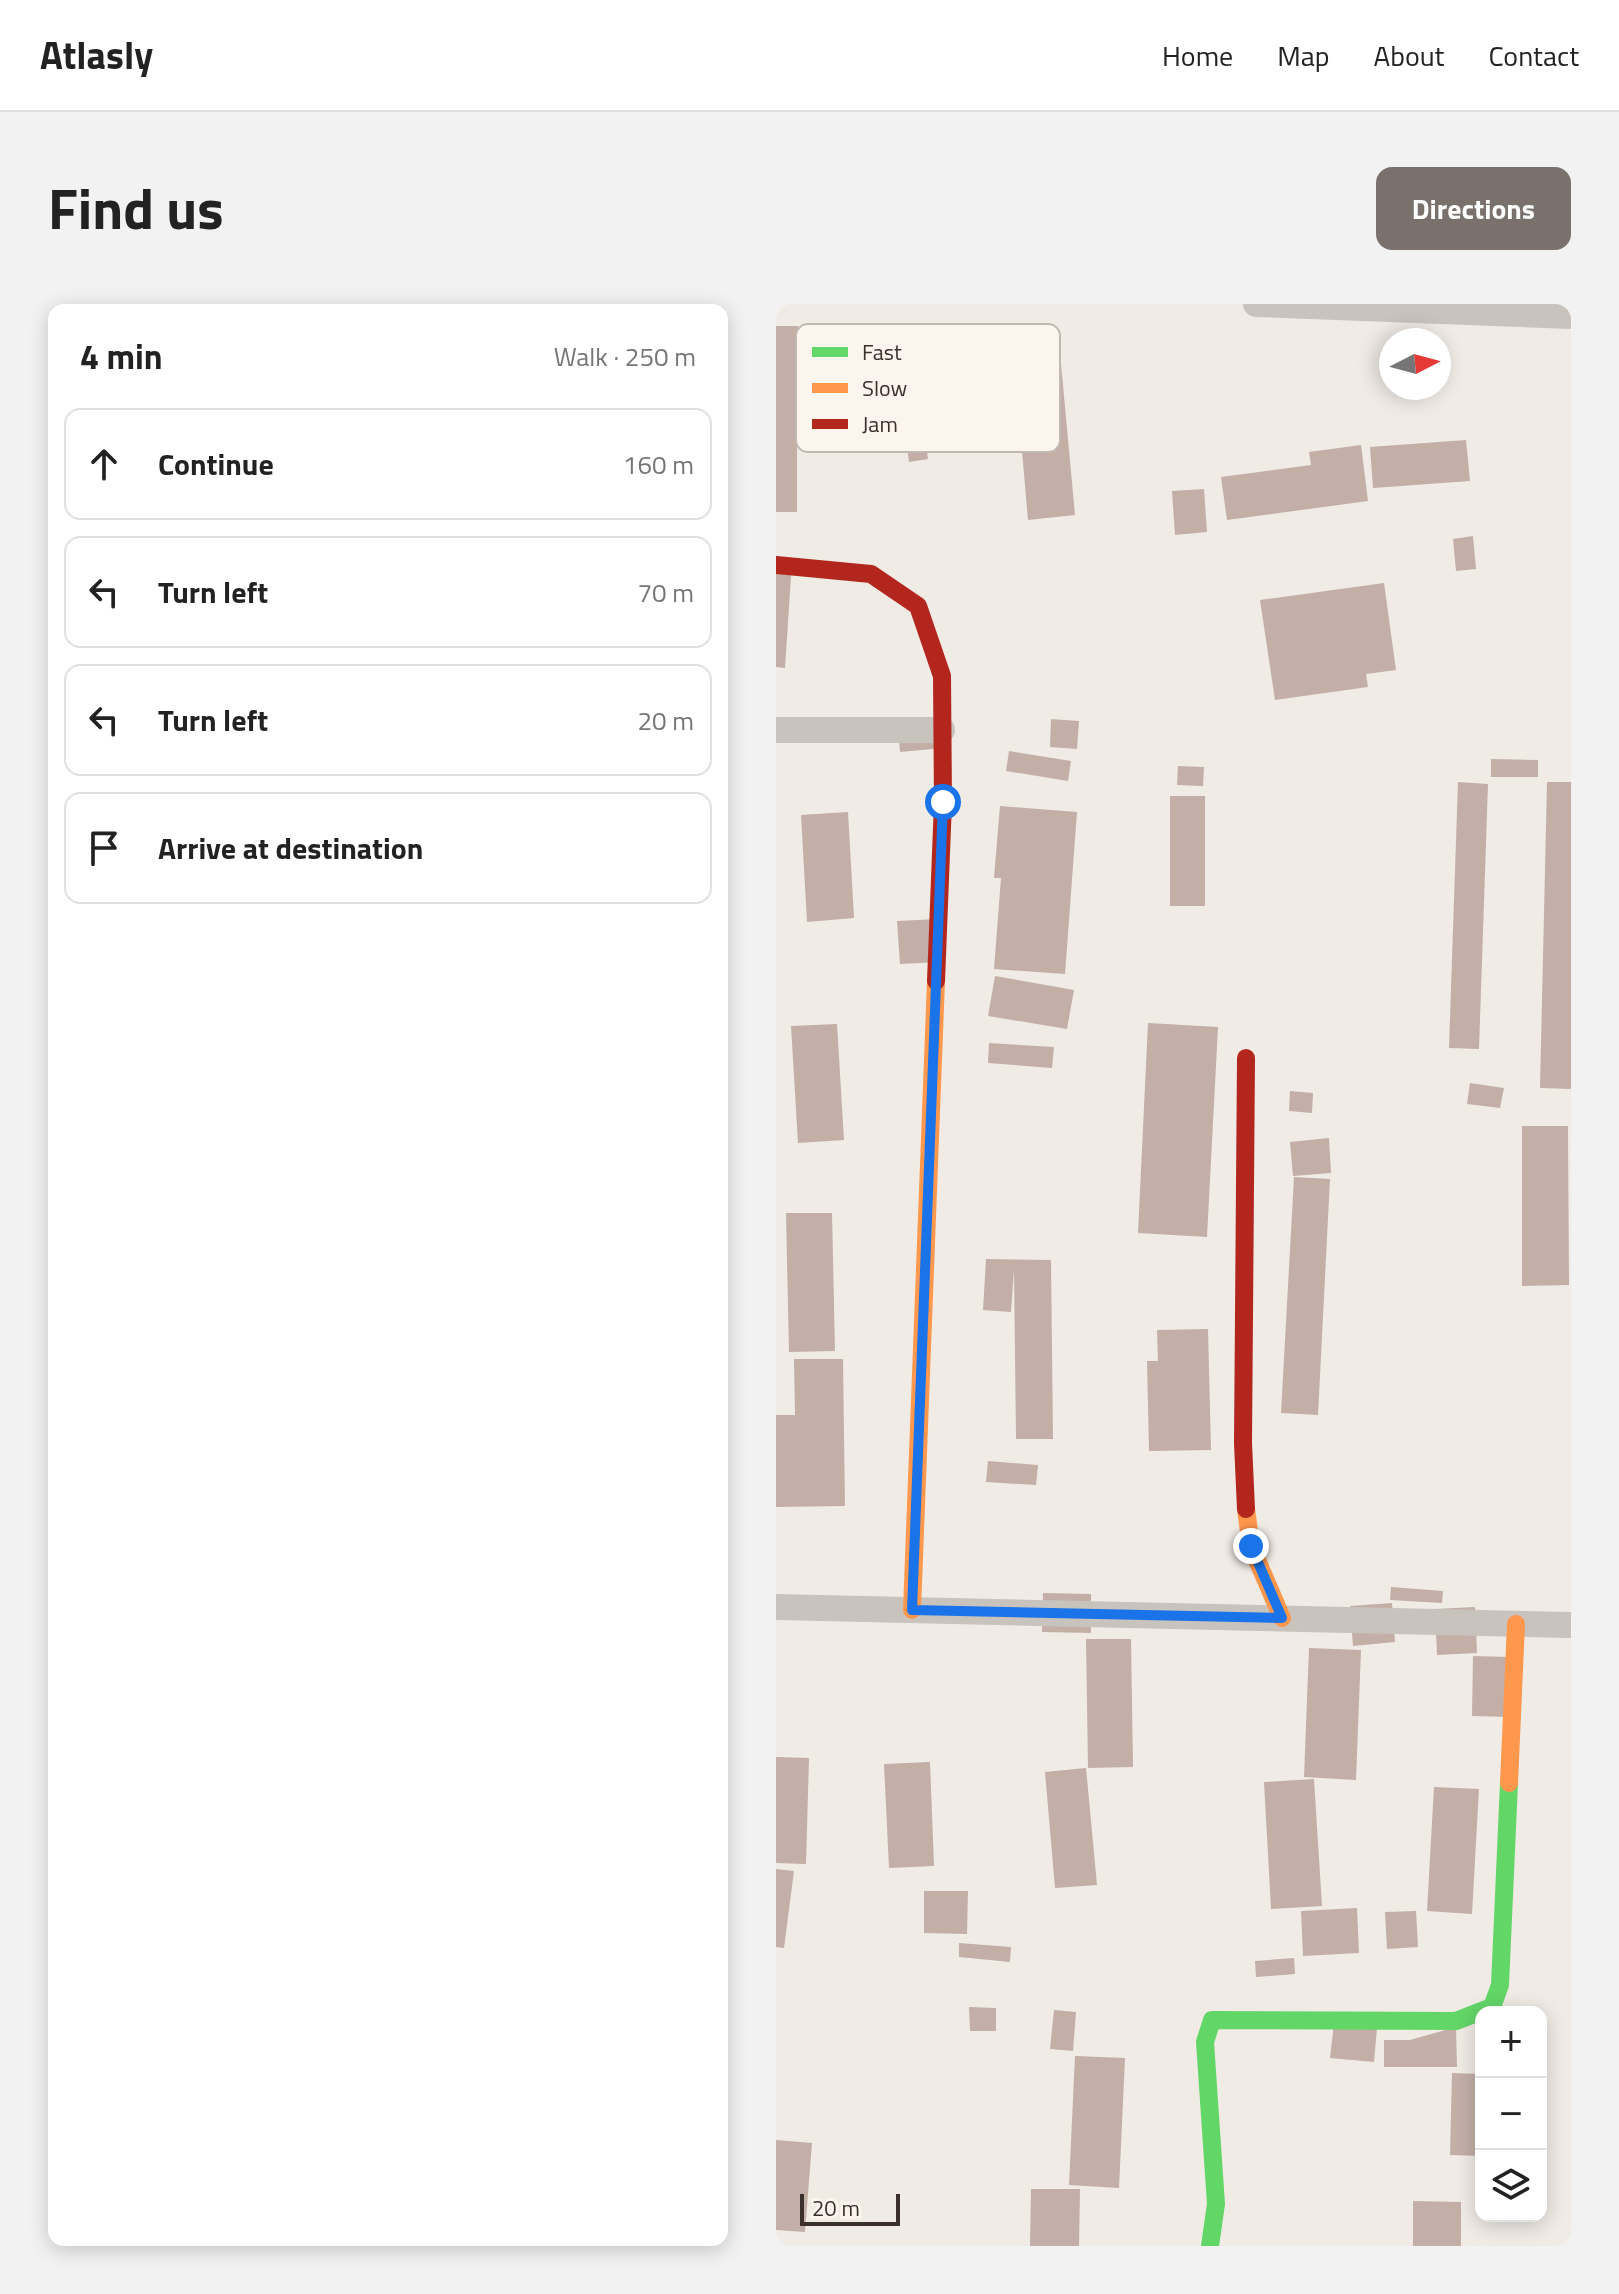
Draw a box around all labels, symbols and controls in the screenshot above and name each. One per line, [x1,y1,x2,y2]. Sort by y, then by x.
text: Atlasly [40,26,153,84]
text: Home [1162,34,1233,77]
text: Map [1277,34,1330,77]
text: About [1374,34,1444,77]
text: Contact [1488,34,1579,77]
text: Find us [48,166,224,251]
button: Directions [1376,167,1571,250]
legend [796,324,1060,452]
north arrow [1379,328,1451,400]
text: 4 min [80,330,163,382]
text: Fast [862,335,902,369]
text: Walk · 250 m [554,337,696,376]
text: Slow [862,371,908,405]
text: Jam [862,407,898,441]
text: Continue [158,441,274,487]
icon: ahead [82,442,126,486]
text: 160 m [623,445,694,484]
text: Turn left [158,569,268,615]
icon: left [82,570,126,614]
text: 70 m [637,573,694,612]
text: Turn left [158,697,268,743]
icon: left [82,698,126,742]
text: 20 m [637,701,694,740]
route start [925,784,961,820]
text: Arrive at destination [158,825,423,871]
icon: arrive [82,826,126,870]
route end [1233,1528,1269,1564]
map controls [1475,2006,1547,2222]
button: + [1475,2006,1547,2078]
button: − [1475,2078,1547,2150]
button: layers [1475,2150,1547,2222]
scale bar [800,2190,900,2226]
text: 20 m [812,2191,860,2225]

